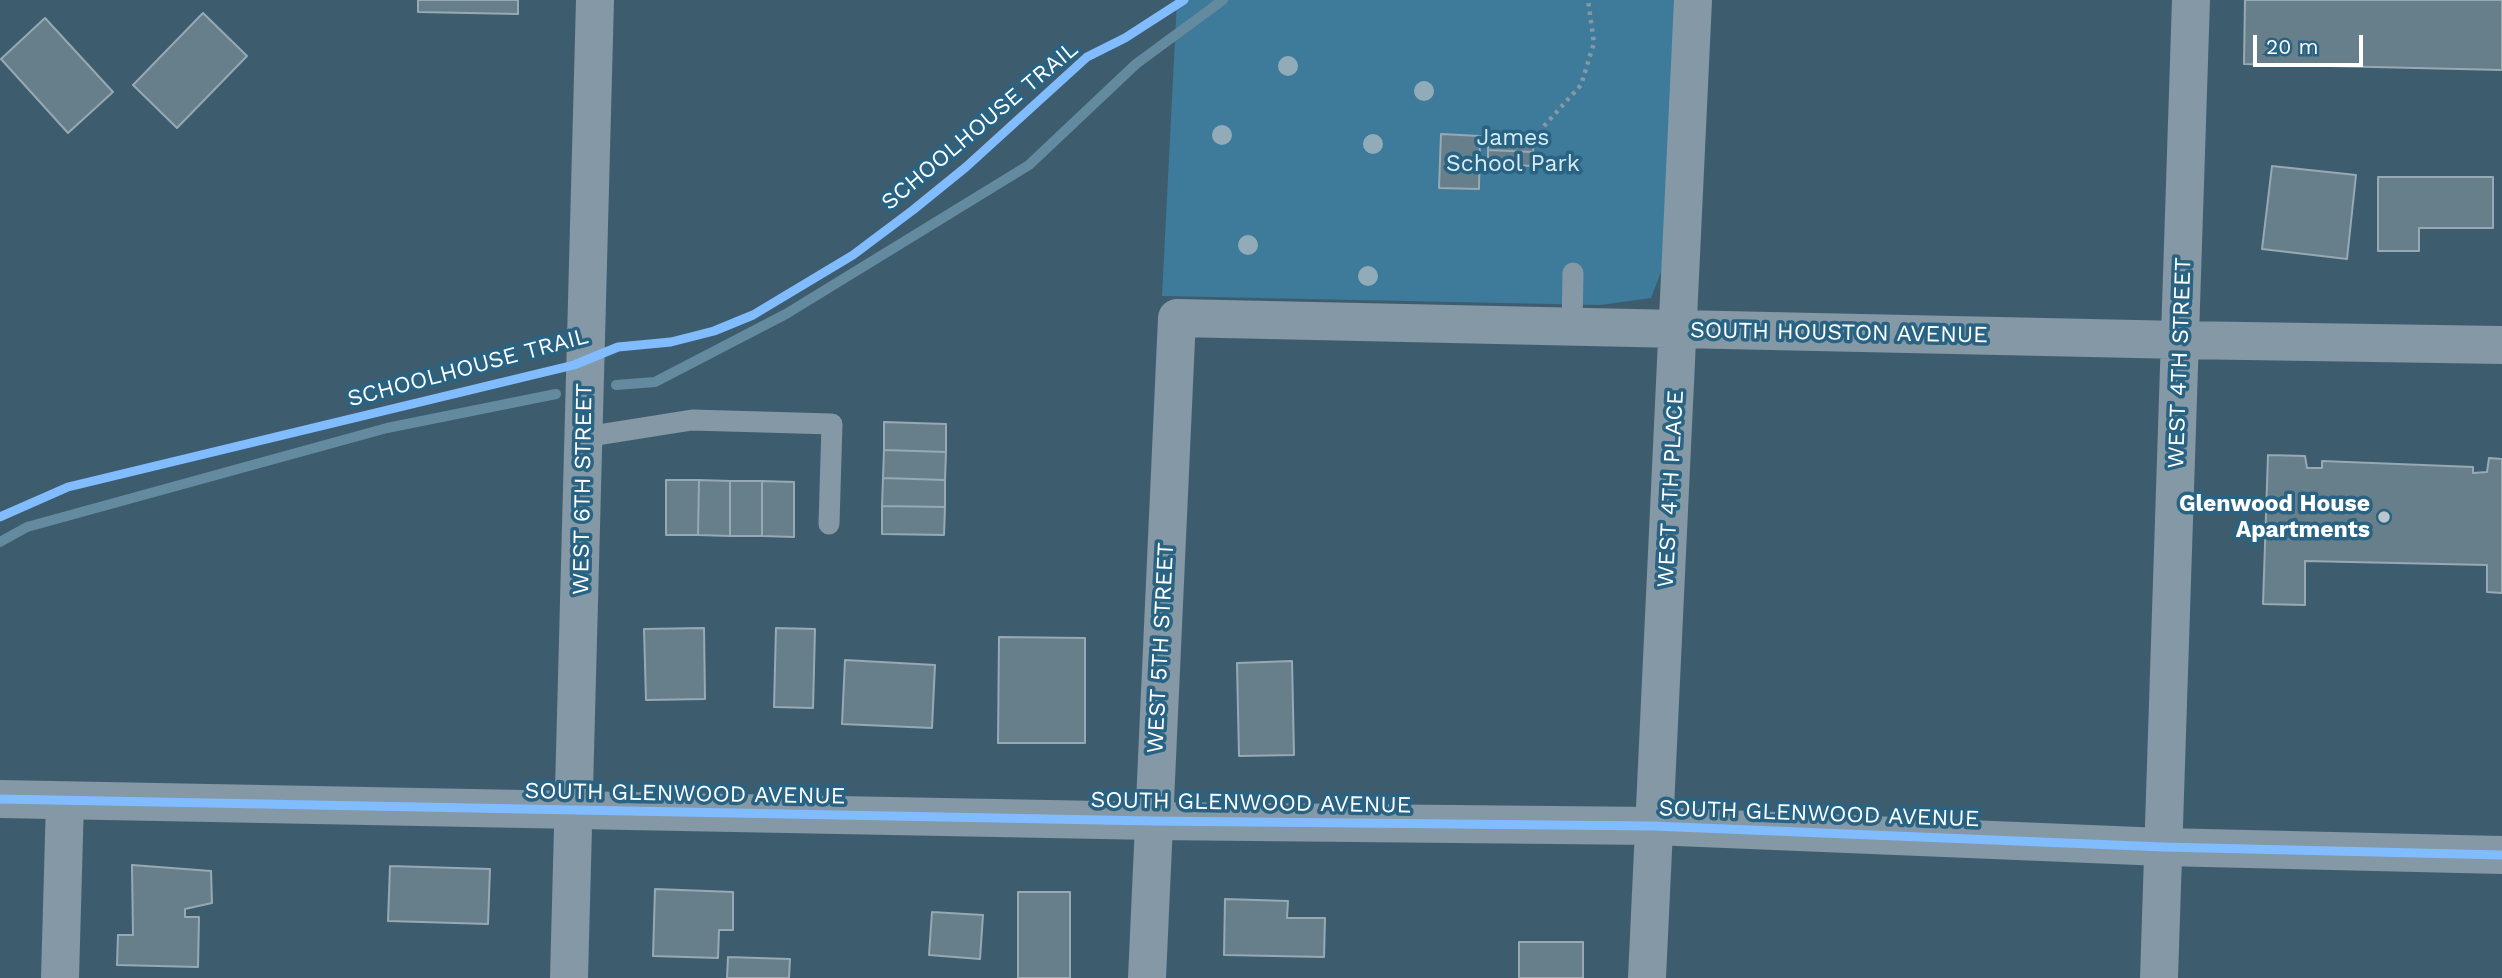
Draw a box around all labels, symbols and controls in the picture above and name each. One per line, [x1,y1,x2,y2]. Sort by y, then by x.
scale bar [2257,21,2367,65]
text: 20 m [2266,34,2318,59]
street label: SCHOOLHOUSE TRAIL [876,36,1084,216]
park label: James School Park [1446,124,1580,178]
street label: WEST 4TH STREET [2163,257,2197,469]
street label: SOUTH HOUSTON AVENUE [1690,317,1988,349]
street label: SCHOOLHOUSE TRAIL [345,323,591,413]
street label: WEST 6TH STREET [567,383,599,595]
street label: WEST 4TH PLACE [1652,390,1690,588]
place label: Glenwood House Apartments [2179,490,2370,544]
marker: Glenwood House Apartments [2376,509,2392,525]
street label: WEST 5TH STREET [1142,542,1180,754]
street label: SOUTH GLENWOOD AVENUE [524,777,846,811]
street label: SOUTH GLENWOOD AVENUE [1090,786,1412,820]
street label: SOUTH GLENWOOD AVENUE [1658,795,1980,833]

